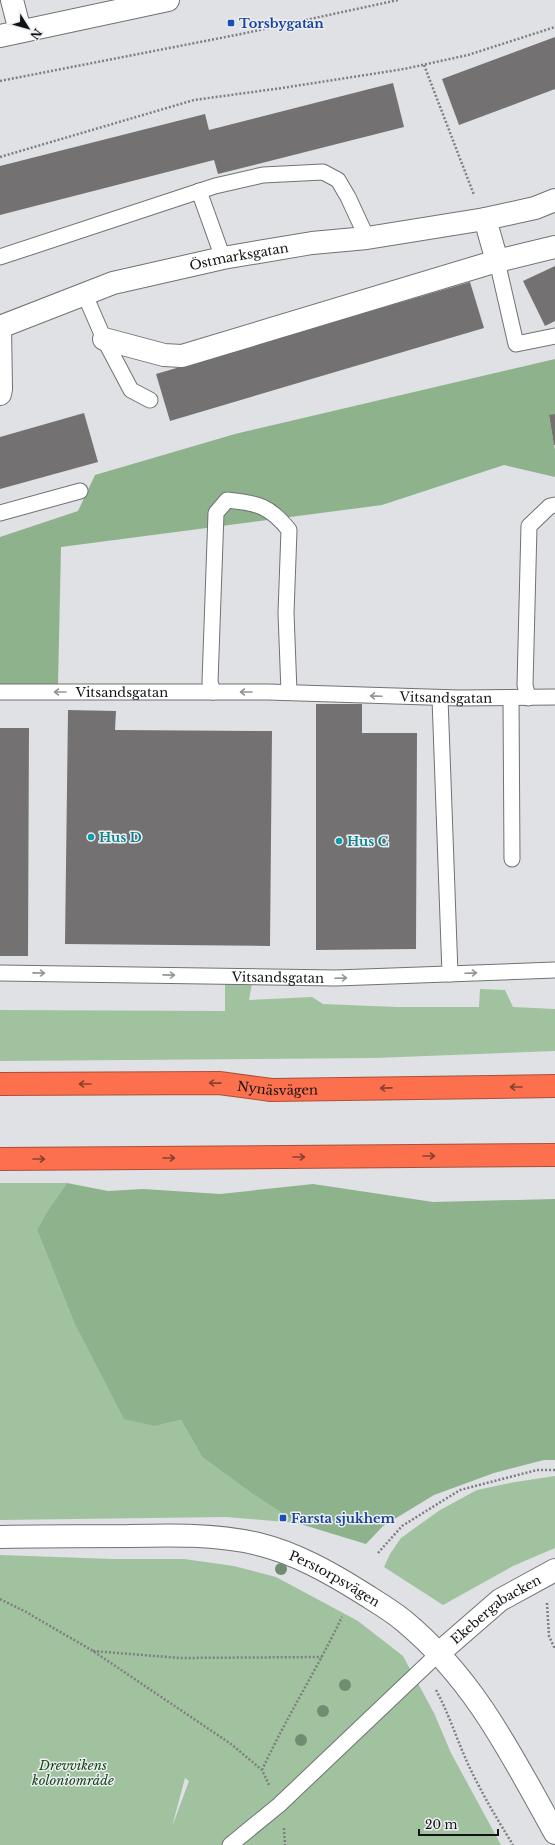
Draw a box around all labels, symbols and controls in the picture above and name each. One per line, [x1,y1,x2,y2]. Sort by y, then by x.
north arrow [8,8,48,48]
place label: Torsbygatan [239,15,324,32]
marker: Torsbygatan [226,18,236,28]
text: N [27,26,45,43]
street label: Östmarksgatan [188,239,290,274]
street label: Vitsandsgatan [75,684,168,701]
one-way arrow [54,688,67,696]
one-way arrow [240,688,253,696]
street label: Vitsandsgatan [399,688,492,707]
one-way arrow [370,692,383,699]
place label: Hus D [99,829,142,846]
marker: Hus D [86,832,96,842]
place label: Hus C [347,833,389,850]
marker: Hus C [334,836,344,846]
street label: Vitsandsgatan [231,968,324,987]
one-way arrow [32,969,45,977]
one-way arrow [464,969,477,977]
one-way arrow [162,971,175,979]
one-way arrow [334,974,347,981]
street label: Nynäsvägen [236,1078,318,1099]
one-way arrow [209,1079,222,1087]
one-way arrow [79,1080,92,1088]
one-way arrow [510,1083,523,1091]
one-way arrow [380,1084,393,1092]
one-way arrow [422,1152,435,1160]
one-way arrow [292,1153,305,1161]
one-way arrow [162,1154,175,1162]
one-way arrow [32,1155,45,1163]
place label: Farsta sjukhem [291,1510,396,1527]
marker: Farsta sjukhem [278,1513,288,1523]
street label: Perstorpsvägen [287,1547,383,1611]
street label: Ekebergabacken [447,1571,544,1648]
park label: Drevvikens koloniområde [31,1757,114,1789]
scale bar [419,1811,498,1837]
text: 20 m [425,1817,457,1832]

